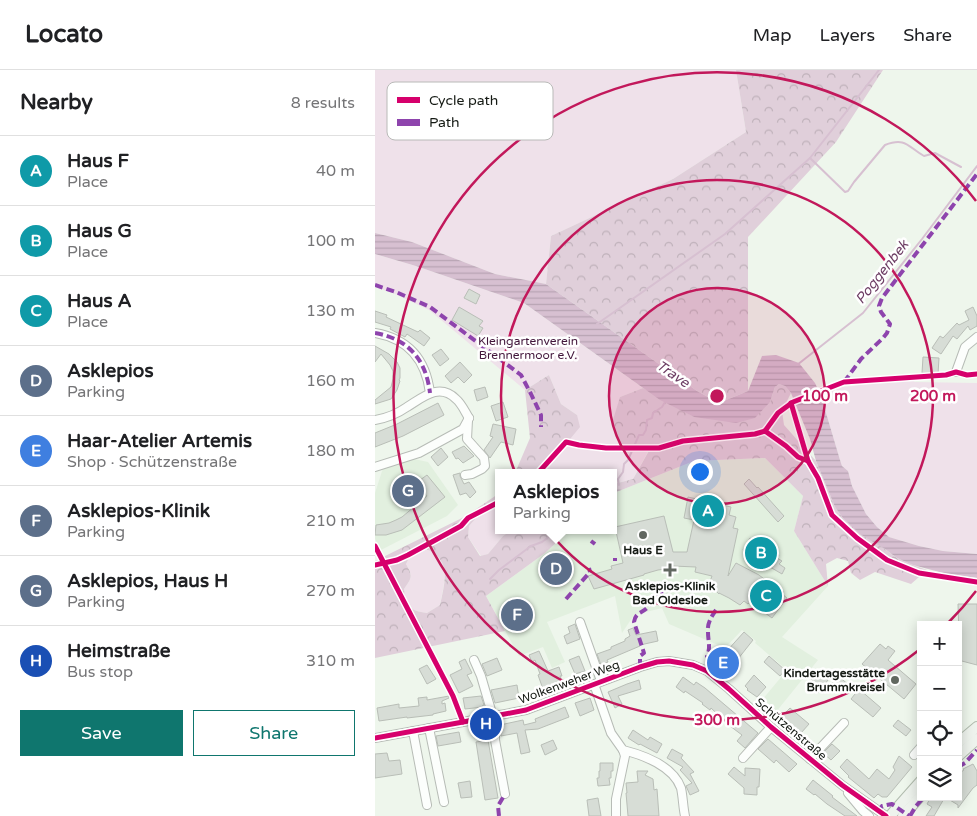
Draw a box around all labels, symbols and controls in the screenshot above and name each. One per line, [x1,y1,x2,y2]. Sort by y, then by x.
text: Locato [25,20,103,49]
text: Map [753,24,792,46]
text: Layers [820,24,875,46]
text: Share [903,24,952,46]
legend [387,82,553,140]
text: Nearby [20,90,93,115]
text: Cycle path [429,92,498,109]
text: 8 results [291,93,355,113]
text: Path [429,114,460,131]
text: Haus F [67,150,129,172]
text: A [30,161,42,181]
text: 40 m [316,161,355,181]
text: Place [67,172,108,192]
text: Haus G [67,220,132,242]
text: B [30,231,42,251]
text: 100 m [306,231,355,251]
water label: Poggenbek [852,236,913,307]
text: Place [67,242,108,262]
text: Haus A [67,290,132,312]
text: C [30,301,42,321]
text: 130 m [306,301,355,321]
text: Place [67,312,108,332]
park label: Kleingartenverein Brennermoor e.V. [478,334,578,362]
water label: Trave [653,357,694,392]
text: Asklepios [67,360,154,382]
text: D [30,371,42,391]
text: 160 m [306,371,355,391]
text: Parking [67,382,125,402]
centre of rings [708,387,726,405]
text: 100 m [802,387,848,405]
text: 200 m [910,387,956,405]
text: Haar-Atelier Artemis [67,430,252,452]
text: E [31,441,41,461]
text: 180 m [306,441,355,461]
text: Shop · Schützenstraße [67,452,237,472]
your location [687,459,713,485]
popup [495,469,617,534]
pin: G [392,472,424,510]
text: Asklepios [513,481,599,503]
pin: A [692,492,724,530]
text: Asklepios-Klinik [67,500,210,522]
text: Parking [513,503,571,523]
text: F [31,511,41,531]
text: 210 m [306,511,355,531]
text: Parking [67,522,125,542]
marker: Haus E [637,529,649,541]
pin: B [745,534,777,572]
place label: Haus E [623,543,663,557]
pin: D [540,550,572,588]
marker: Asklepios-Klinik Bad Oldesloe [663,563,677,577]
text: Asklepios, Haus H [67,570,228,592]
pin: C [750,577,782,615]
place label: Asklepios-Klinik Bad Oldesloe [625,579,716,607]
text: G [30,581,42,601]
text: 270 m [306,581,355,601]
text: Parking [67,592,125,612]
pin: F [501,596,533,634]
map controls [917,621,962,801]
button: + [917,621,962,666]
text: Heimstraße [67,640,171,662]
pin: E [707,644,739,682]
text: H [30,651,42,671]
text: 310 m [306,651,355,671]
street label: Wolkenweher Weg [517,657,621,707]
text: Bus stop [67,662,133,682]
place label: Kindertagesstätte Brummkreisel [783,666,885,694]
button: − [917,666,962,711]
marker: Kindertagesstätte Brummkreisel [889,674,901,686]
street label: Schützenstraße [753,695,830,763]
pin: H [470,705,502,743]
button: Save [20,710,183,756]
button: Share [193,710,355,756]
text: 300 m [694,711,740,729]
button: locate [917,711,962,756]
button: layers [917,756,962,801]

